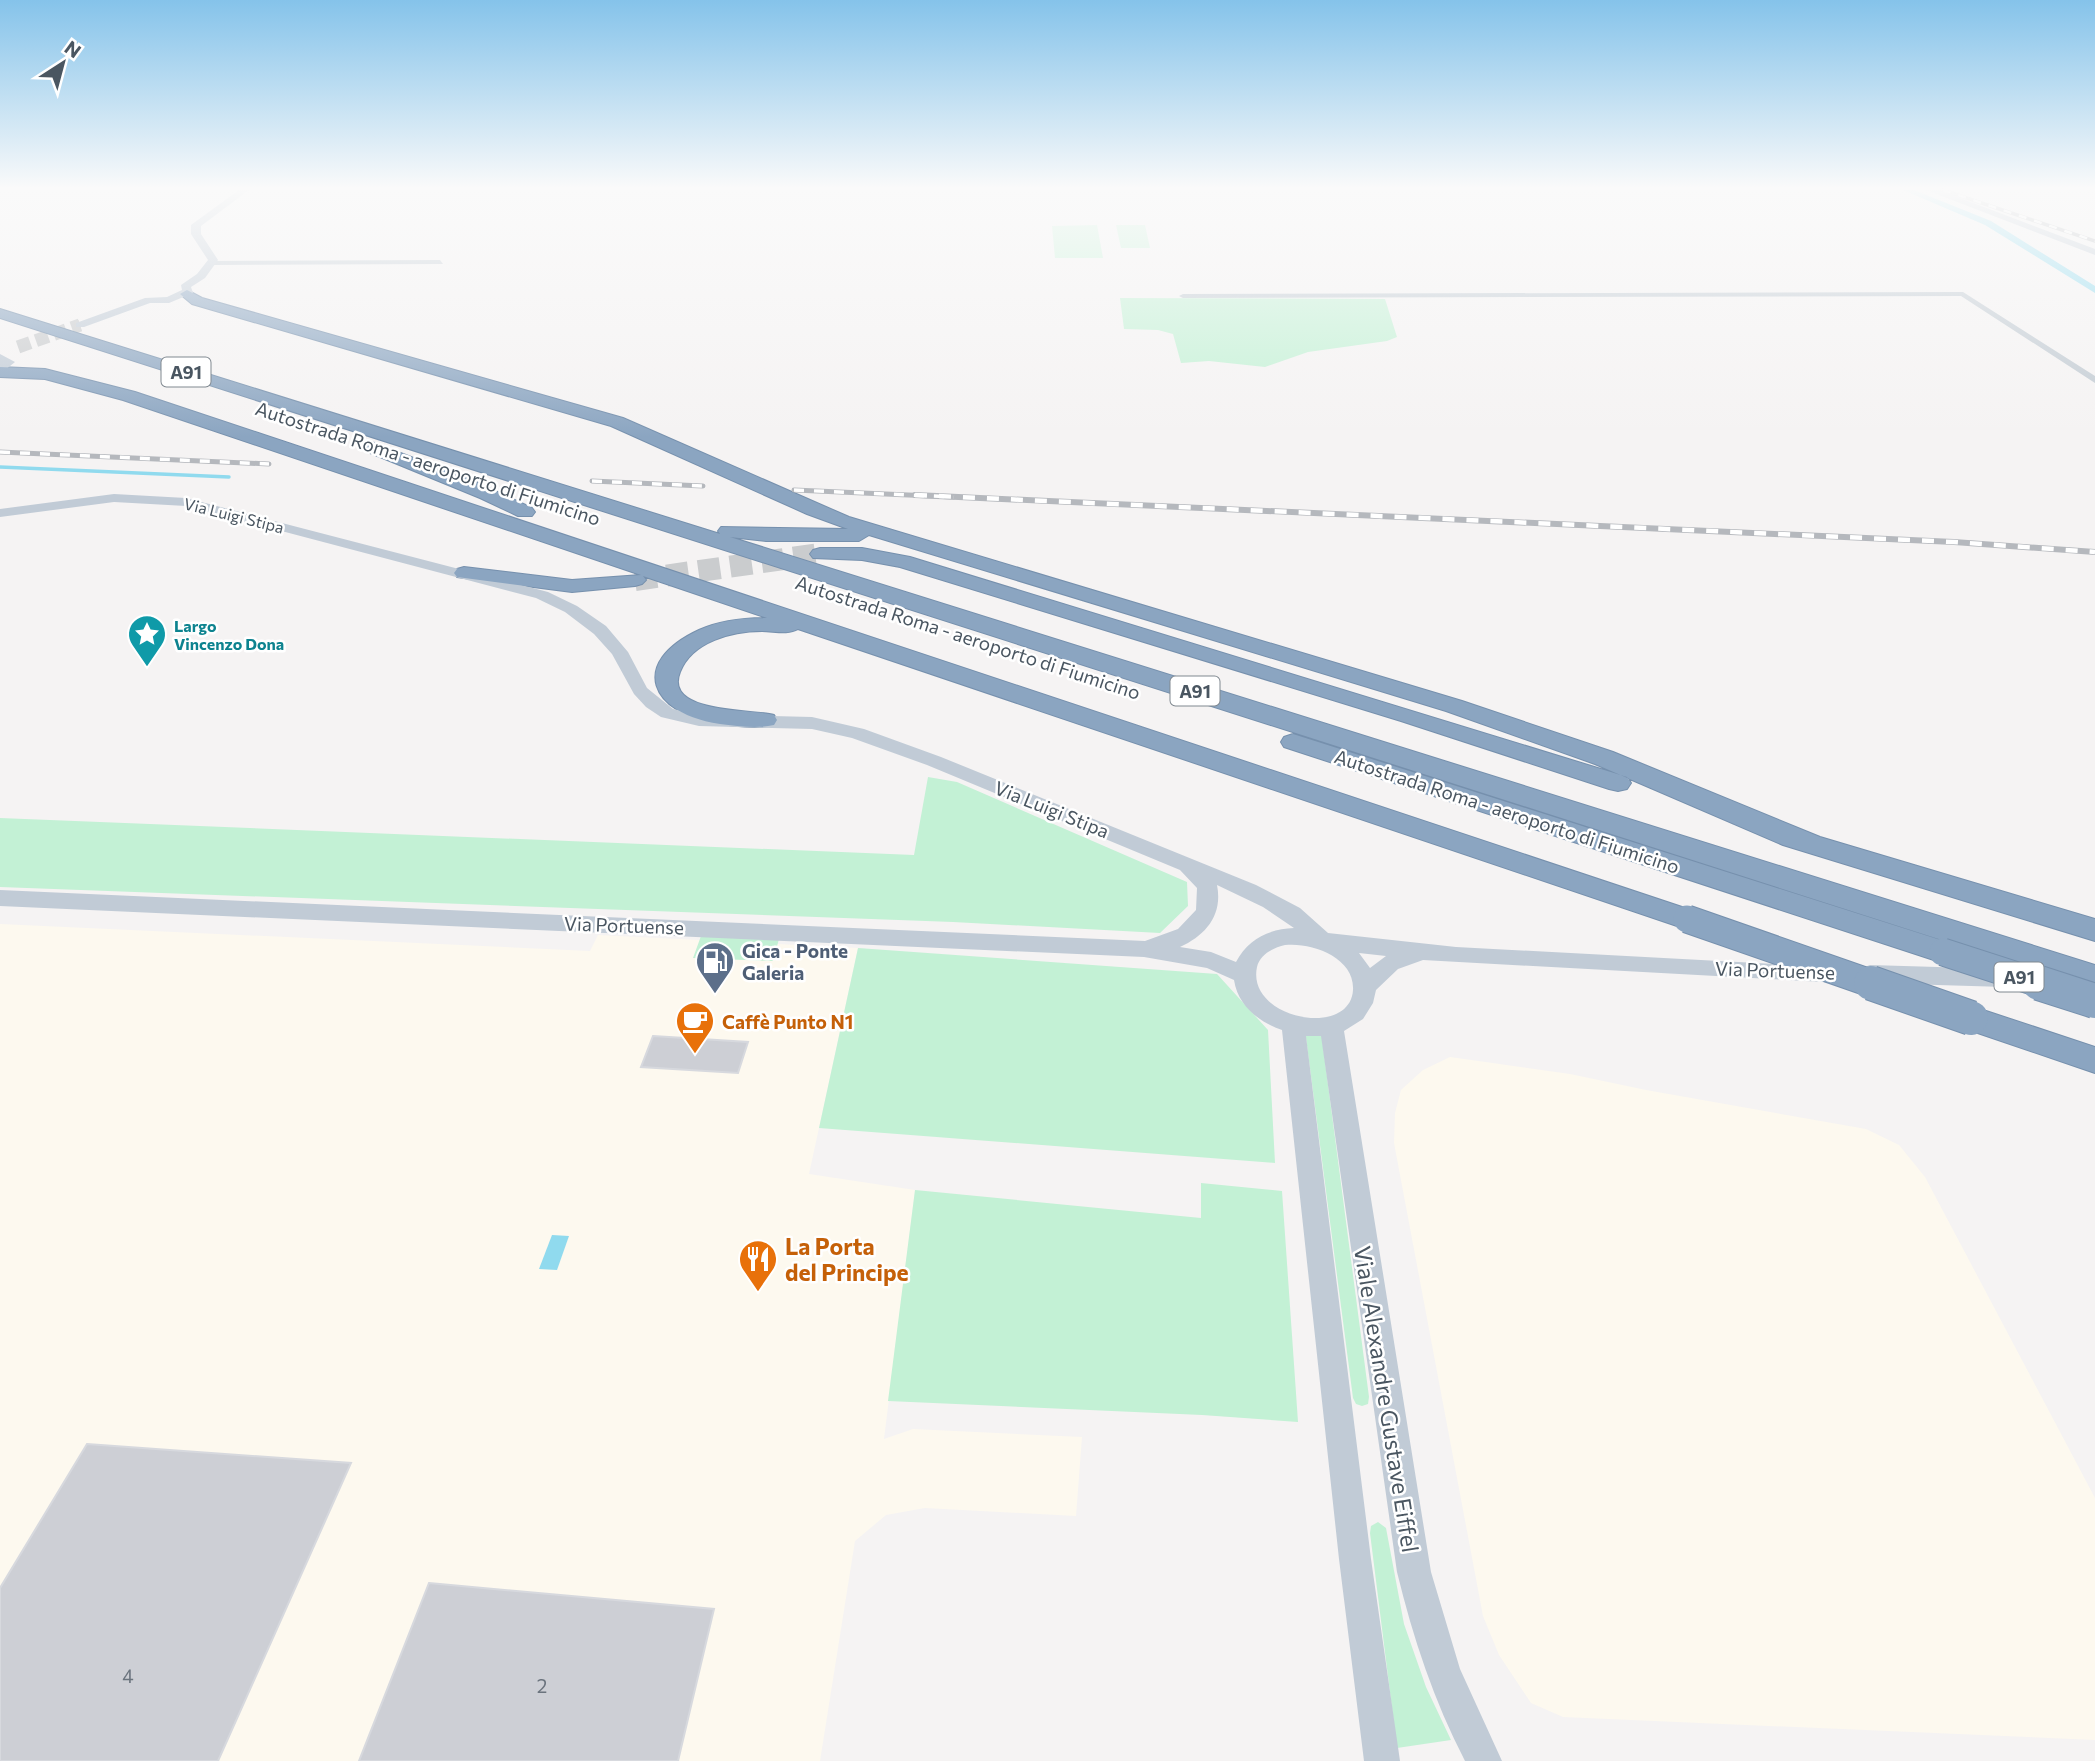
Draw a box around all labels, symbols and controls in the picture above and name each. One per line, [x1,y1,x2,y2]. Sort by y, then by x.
north arrow [28,28,98,98]
text: N [61,35,86,62]
road number: A91 [162,358,210,386]
street label: Autostrada Roma - aeroporto di Fiumicino [253,396,603,530]
street label: Via Luigi Stipa [182,493,286,537]
street label: Autostrada Roma - aeroporto di Fiumicino [793,570,1143,704]
place icon: Largo Vincenzo Dona [126,613,168,668]
place label: Largo Vincenzo Dona [174,616,284,653]
road number: A91 [1170,676,1220,706]
street label: Autostrada Roma - aeroporto di Fiumicino [1332,744,1682,878]
street label: Via Luigi Stipa [991,776,1113,842]
street label: Via Portuense [564,911,684,939]
place label: Gica - Ponte Galeria [742,939,848,984]
fuel station icon: Gica - Ponte Galeria [694,940,736,995]
street label: Via Portuense [1715,956,1835,984]
road number: A91 [1994,962,2044,992]
cafe icon: Caffè Punto N1 [674,1000,716,1055]
place label: Caffè Punto N1 [722,1010,853,1033]
place label: La Porta del Principe [785,1232,909,1286]
restaurant icon: La Porta del Principe [737,1238,779,1293]
street label: Viale Alexandre Gustave Eiffel [1349,1244,1425,1554]
house number: 4 [122,1664,134,1687]
house number: 2 [537,1674,547,1697]

